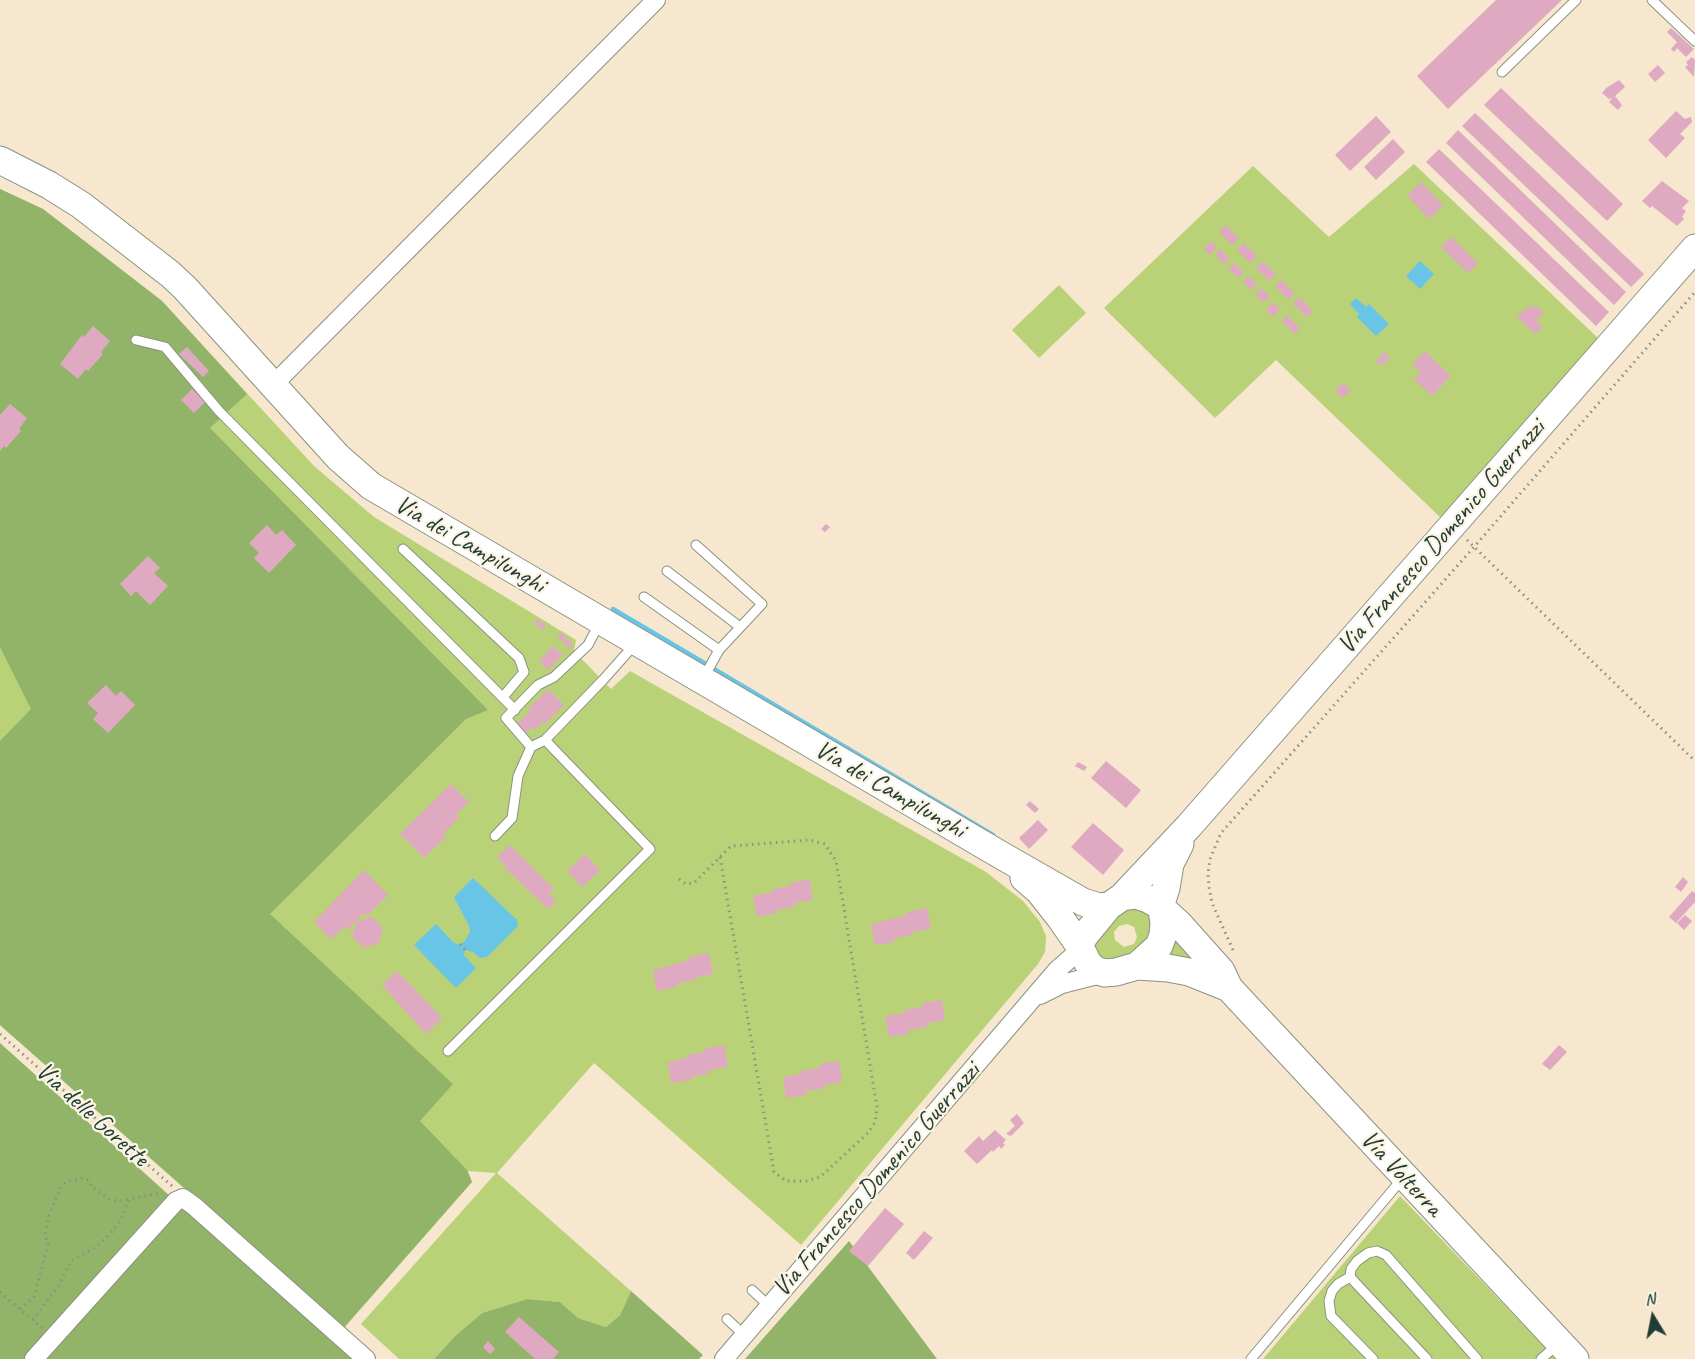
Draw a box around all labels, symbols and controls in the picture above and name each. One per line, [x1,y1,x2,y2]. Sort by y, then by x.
street label: Via Francesco Domenico Guerrazzi [1332,413,1552,661]
street label: Via dei Campilunghi [389,489,551,601]
street label: Via dei Campilunghi [809,734,971,846]
street label: Via delle Gorette [29,1056,155,1174]
street label: Via Francesco Domenico Guerrazzi [767,1056,987,1304]
street label: Via Volterra [1353,1124,1449,1224]
north arrow [1623,1287,1683,1347]
text: N [1643,1289,1656,1310]

